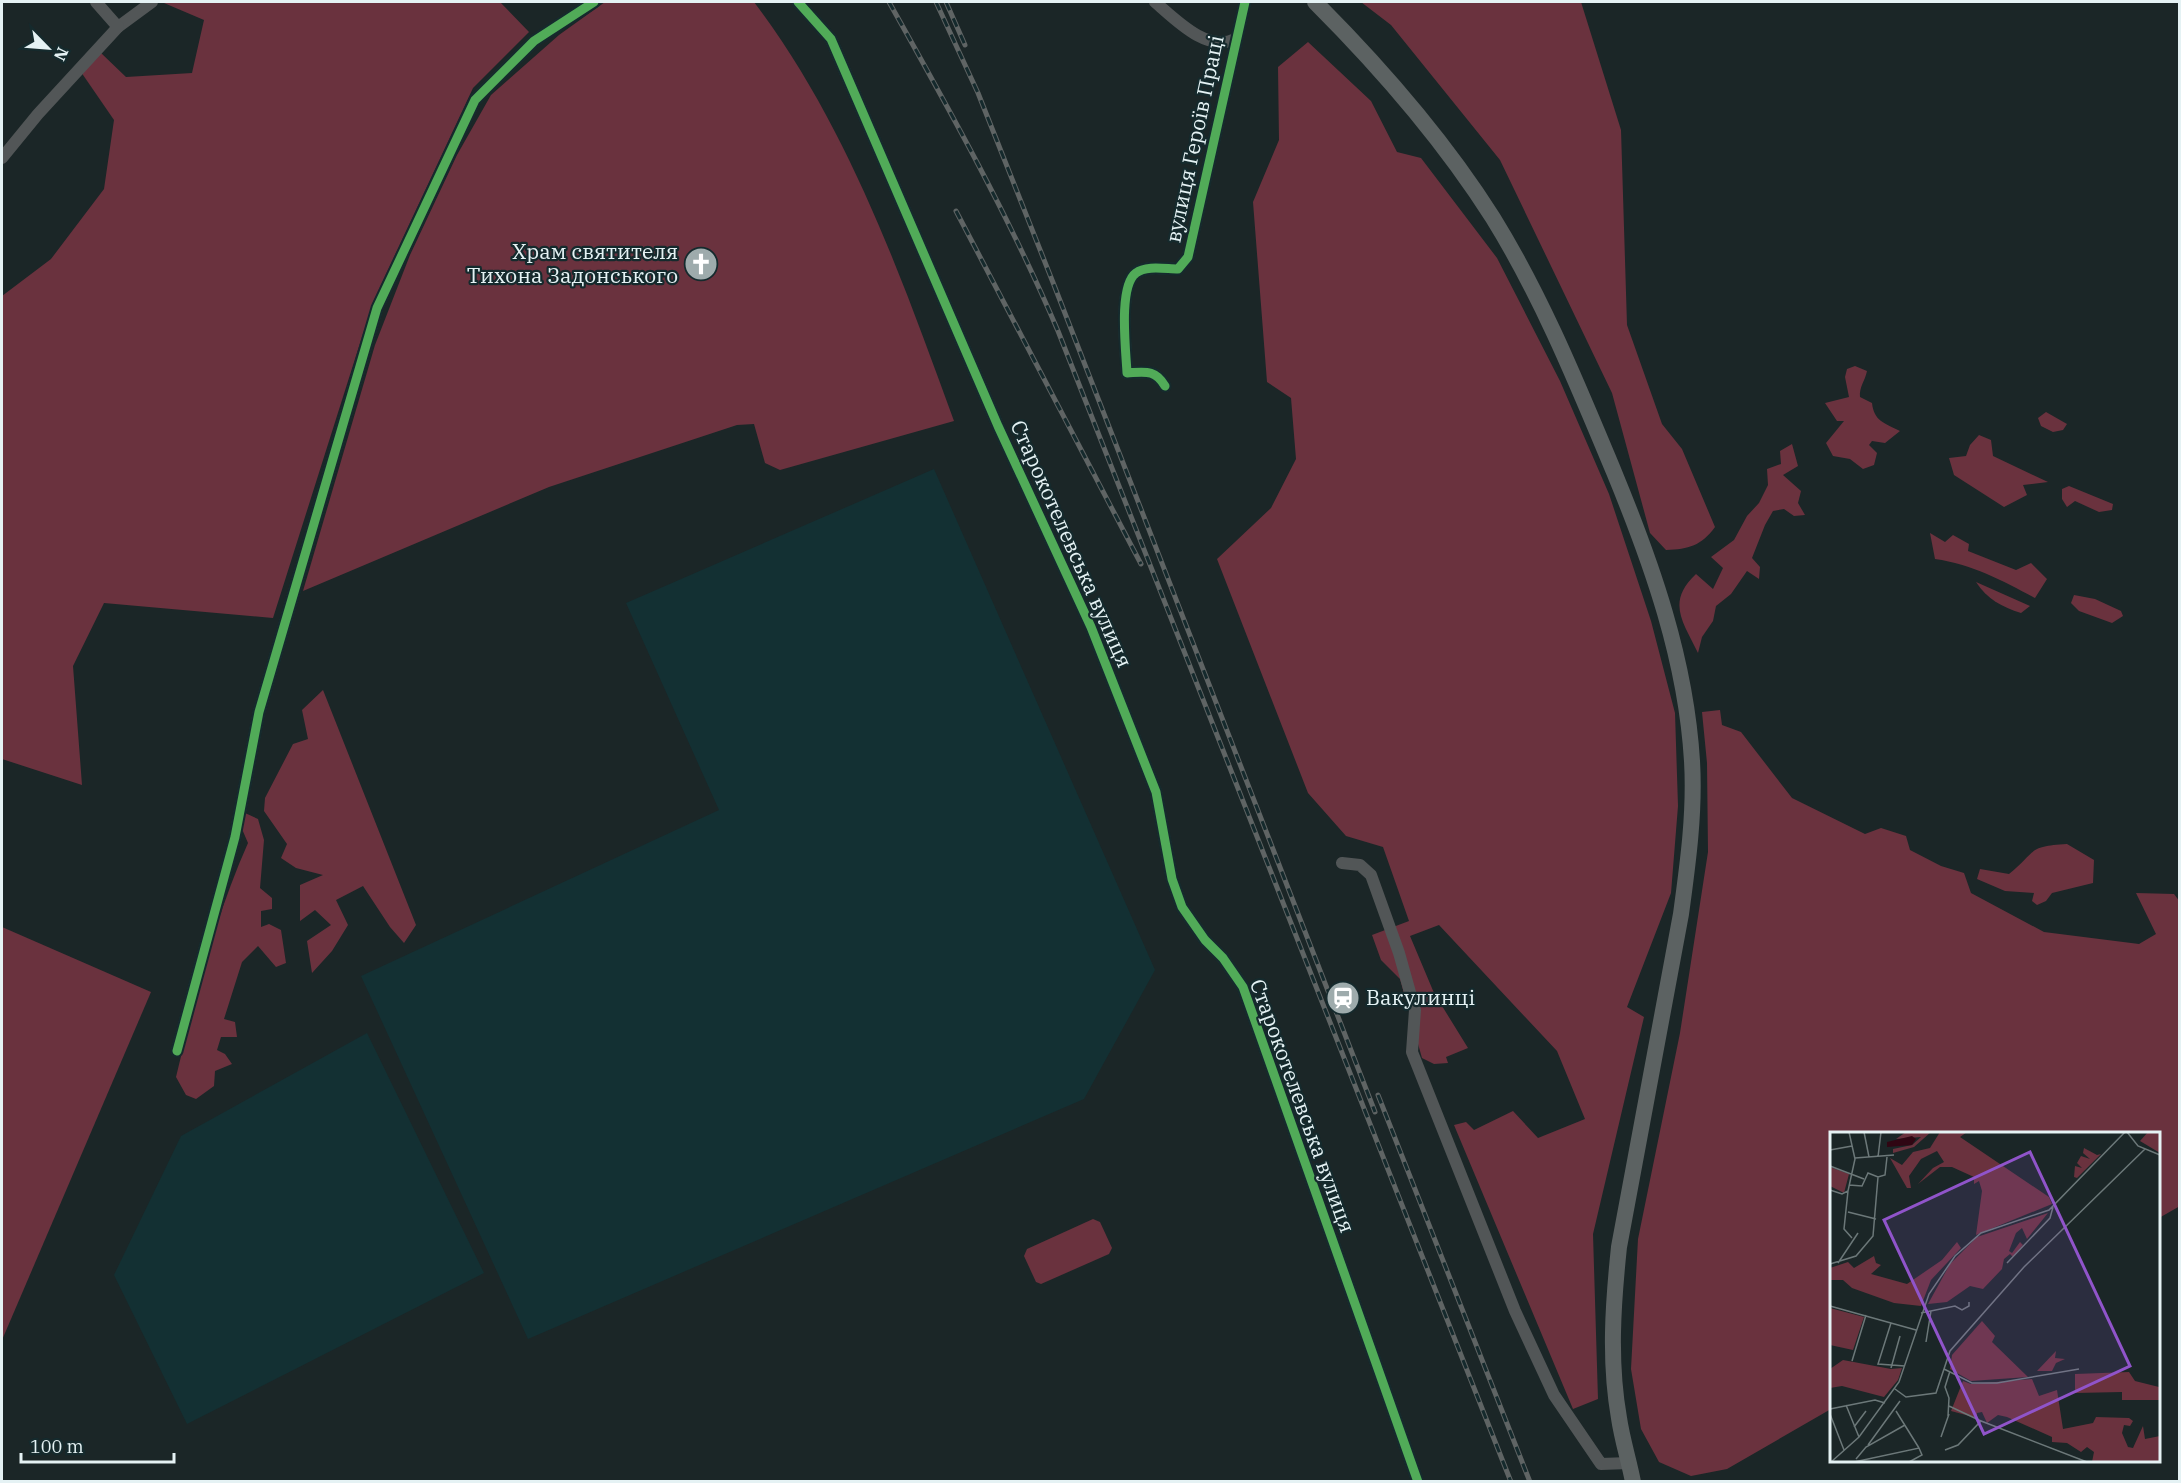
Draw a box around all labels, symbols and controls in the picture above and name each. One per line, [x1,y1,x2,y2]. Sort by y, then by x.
north arrow [18,18,78,78]
street label: вулиця Героїв Праці [1158,33,1230,245]
text: N [50,44,73,64]
place label: Храм святителя Тихона Задонського [467,237,678,289]
church icon: Храм святителя Тихона Задонського [683,246,719,282]
street label: Старокотелевська вулиця [1005,415,1139,672]
street label: Старокотелевська вулиця [1244,975,1362,1236]
station icon: Вакулинці [1325,980,1361,1016]
place label: Вакулинці [1366,983,1475,1011]
inset map [1830,1132,2160,1462]
scale bar [21,1426,174,1464]
text: 100 m [30,1435,84,1458]

